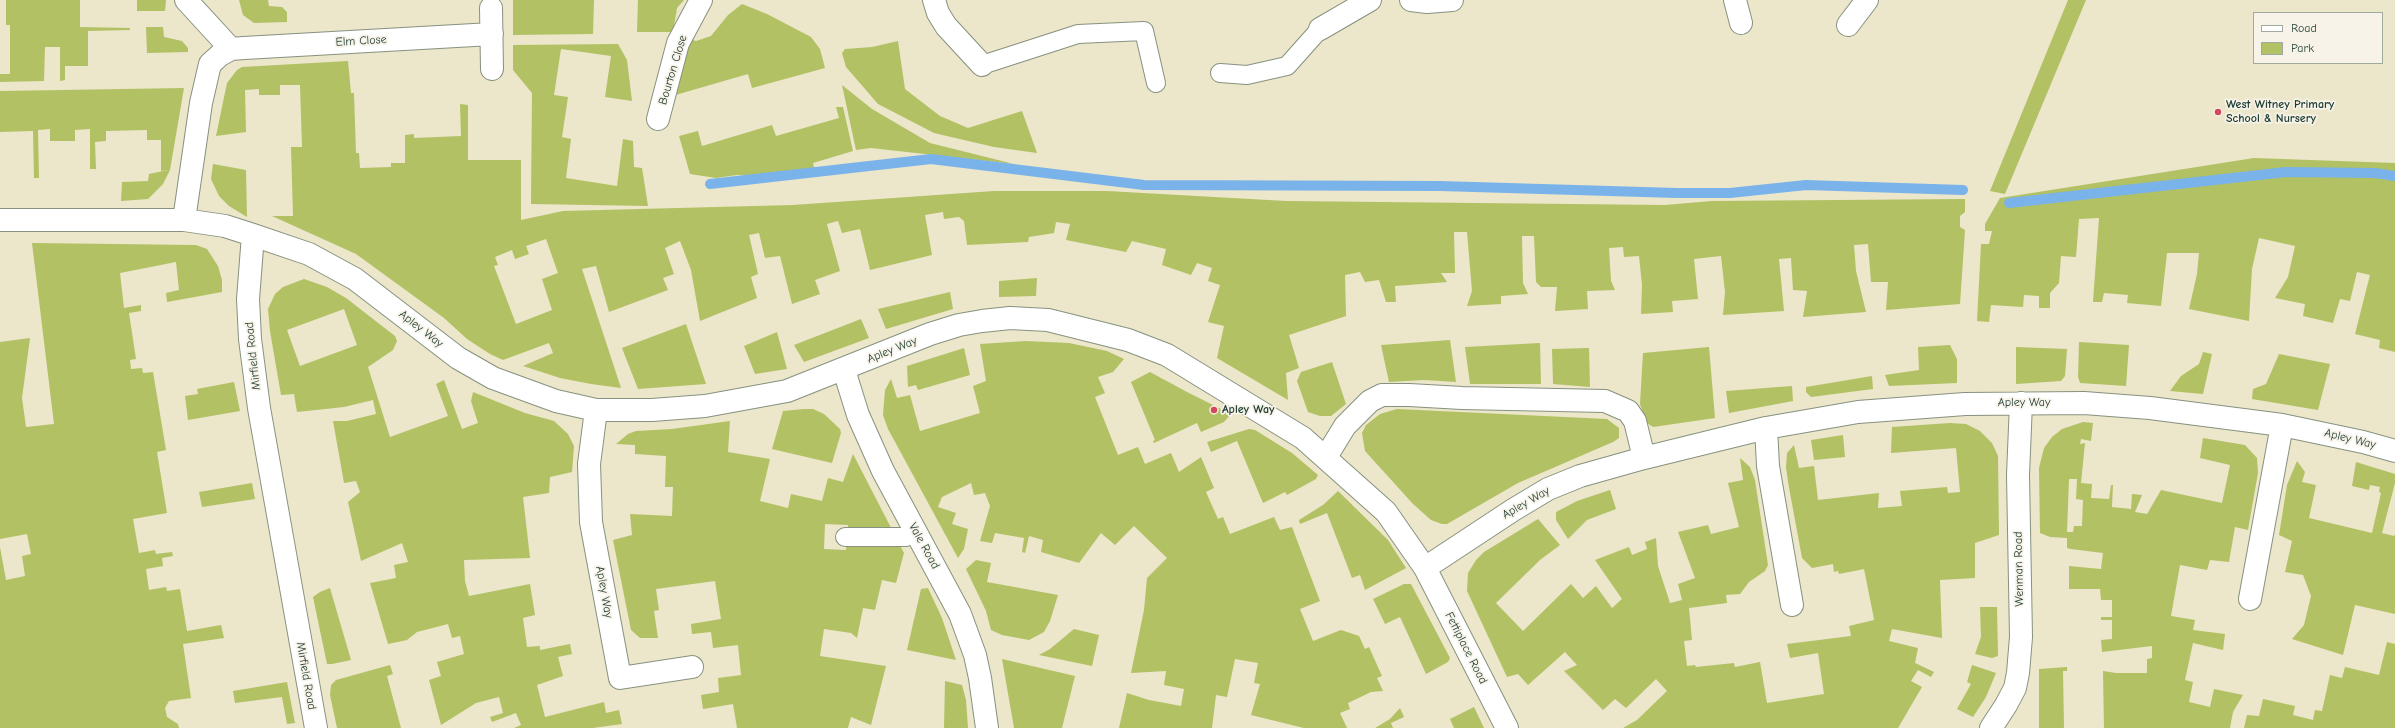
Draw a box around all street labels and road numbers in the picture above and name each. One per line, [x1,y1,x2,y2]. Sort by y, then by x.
street label: Elm Close [335,32,387,50]
street label: Bourton Close [656,33,690,107]
street label: Apley Way [396,307,446,351]
street label: Mirfield Road [242,321,264,391]
street label: Apley Way [865,333,919,367]
street label: Apley Way [1998,396,2050,410]
street label: Apley Way [2323,426,2377,452]
street label: Apley Way [1500,484,1552,522]
street label: Vale Road [905,520,943,572]
street label: Wenman Road [2011,531,2027,607]
street label: Apley Way [592,565,616,619]
street label: Fettiplace Road [1442,610,1490,686]
street label: Mirfield Road [293,641,319,711]

